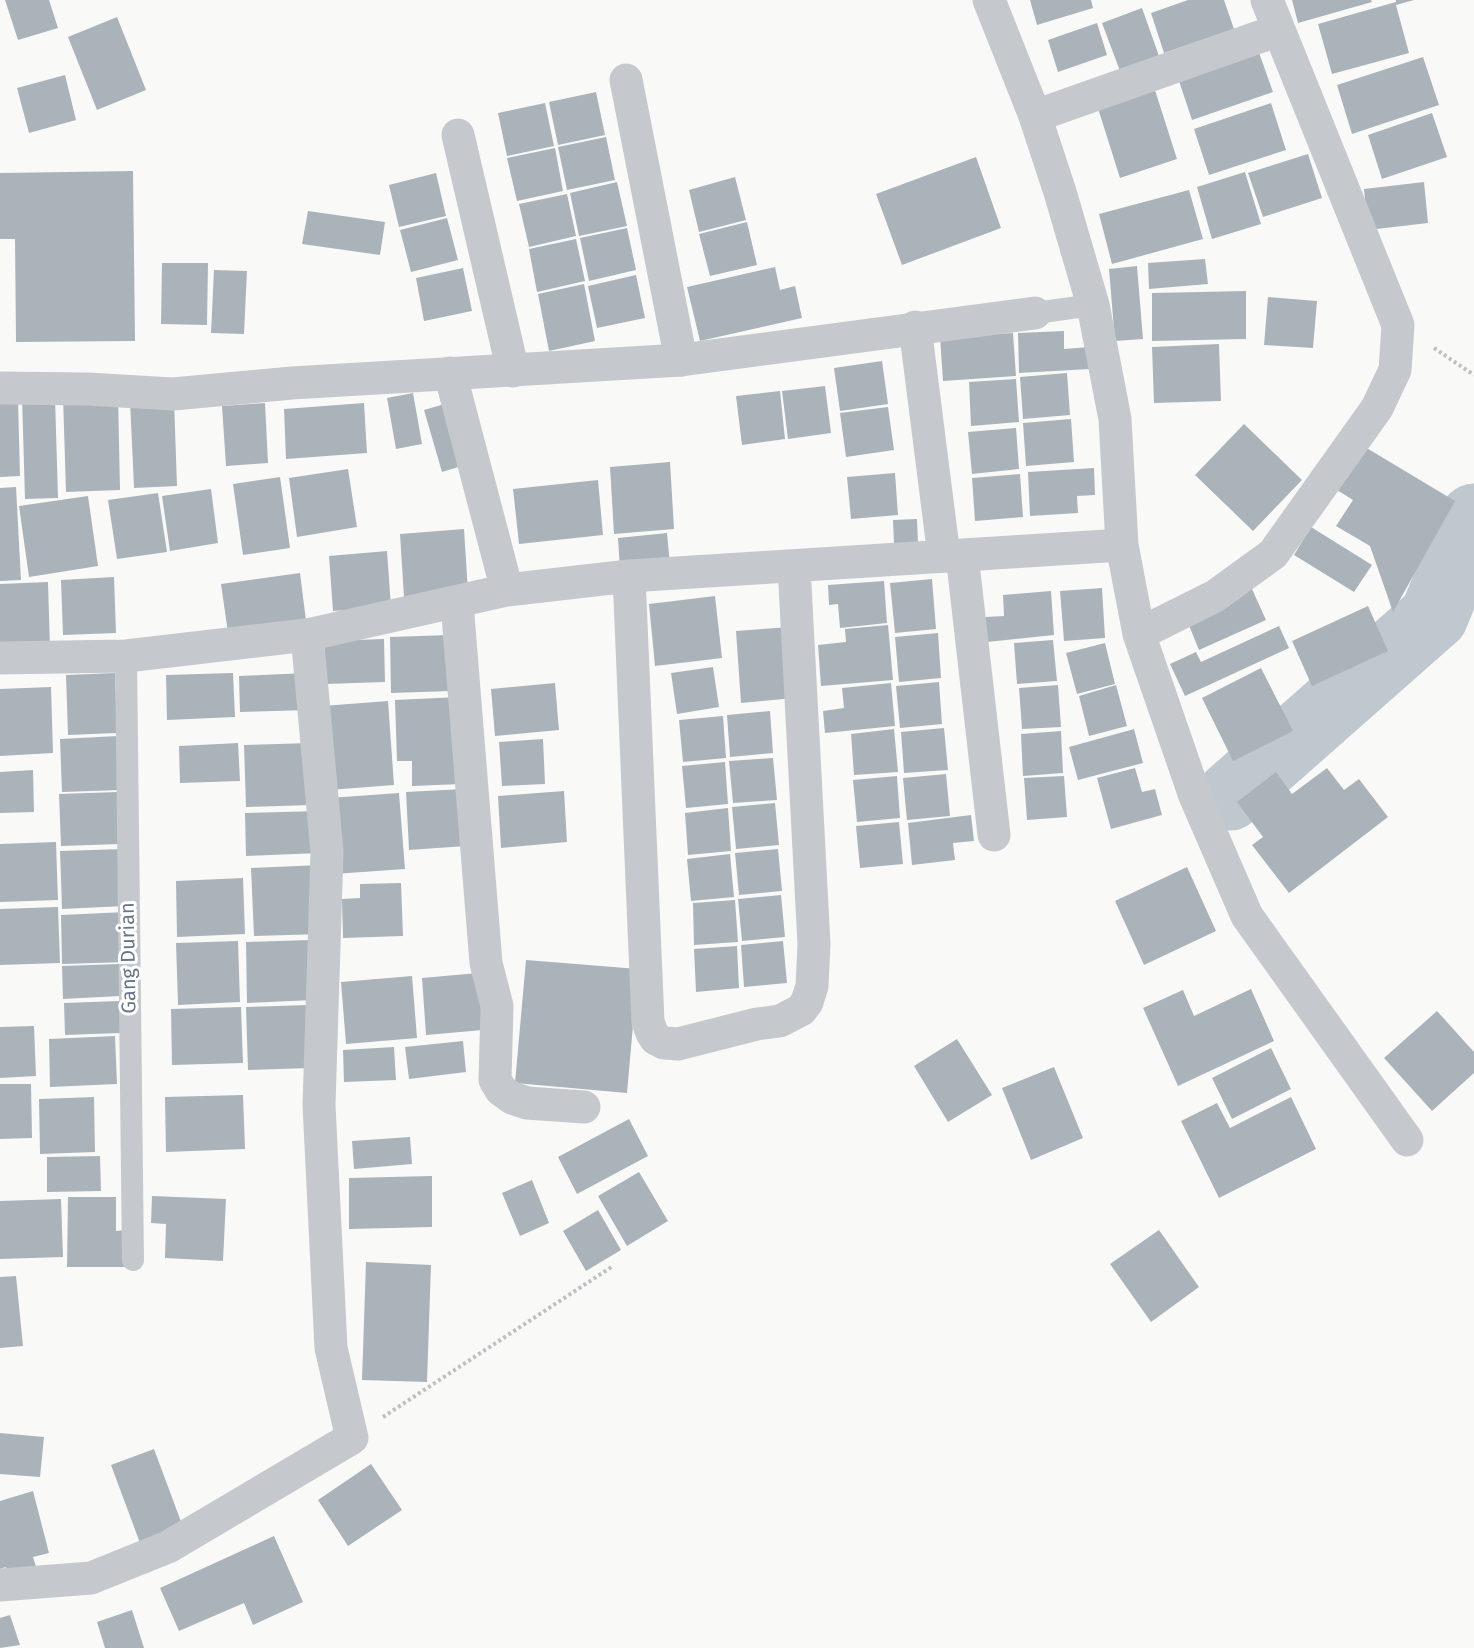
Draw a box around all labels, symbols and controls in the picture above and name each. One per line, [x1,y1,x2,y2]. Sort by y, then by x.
street label: Gang Durian [116,902,142,1014]

